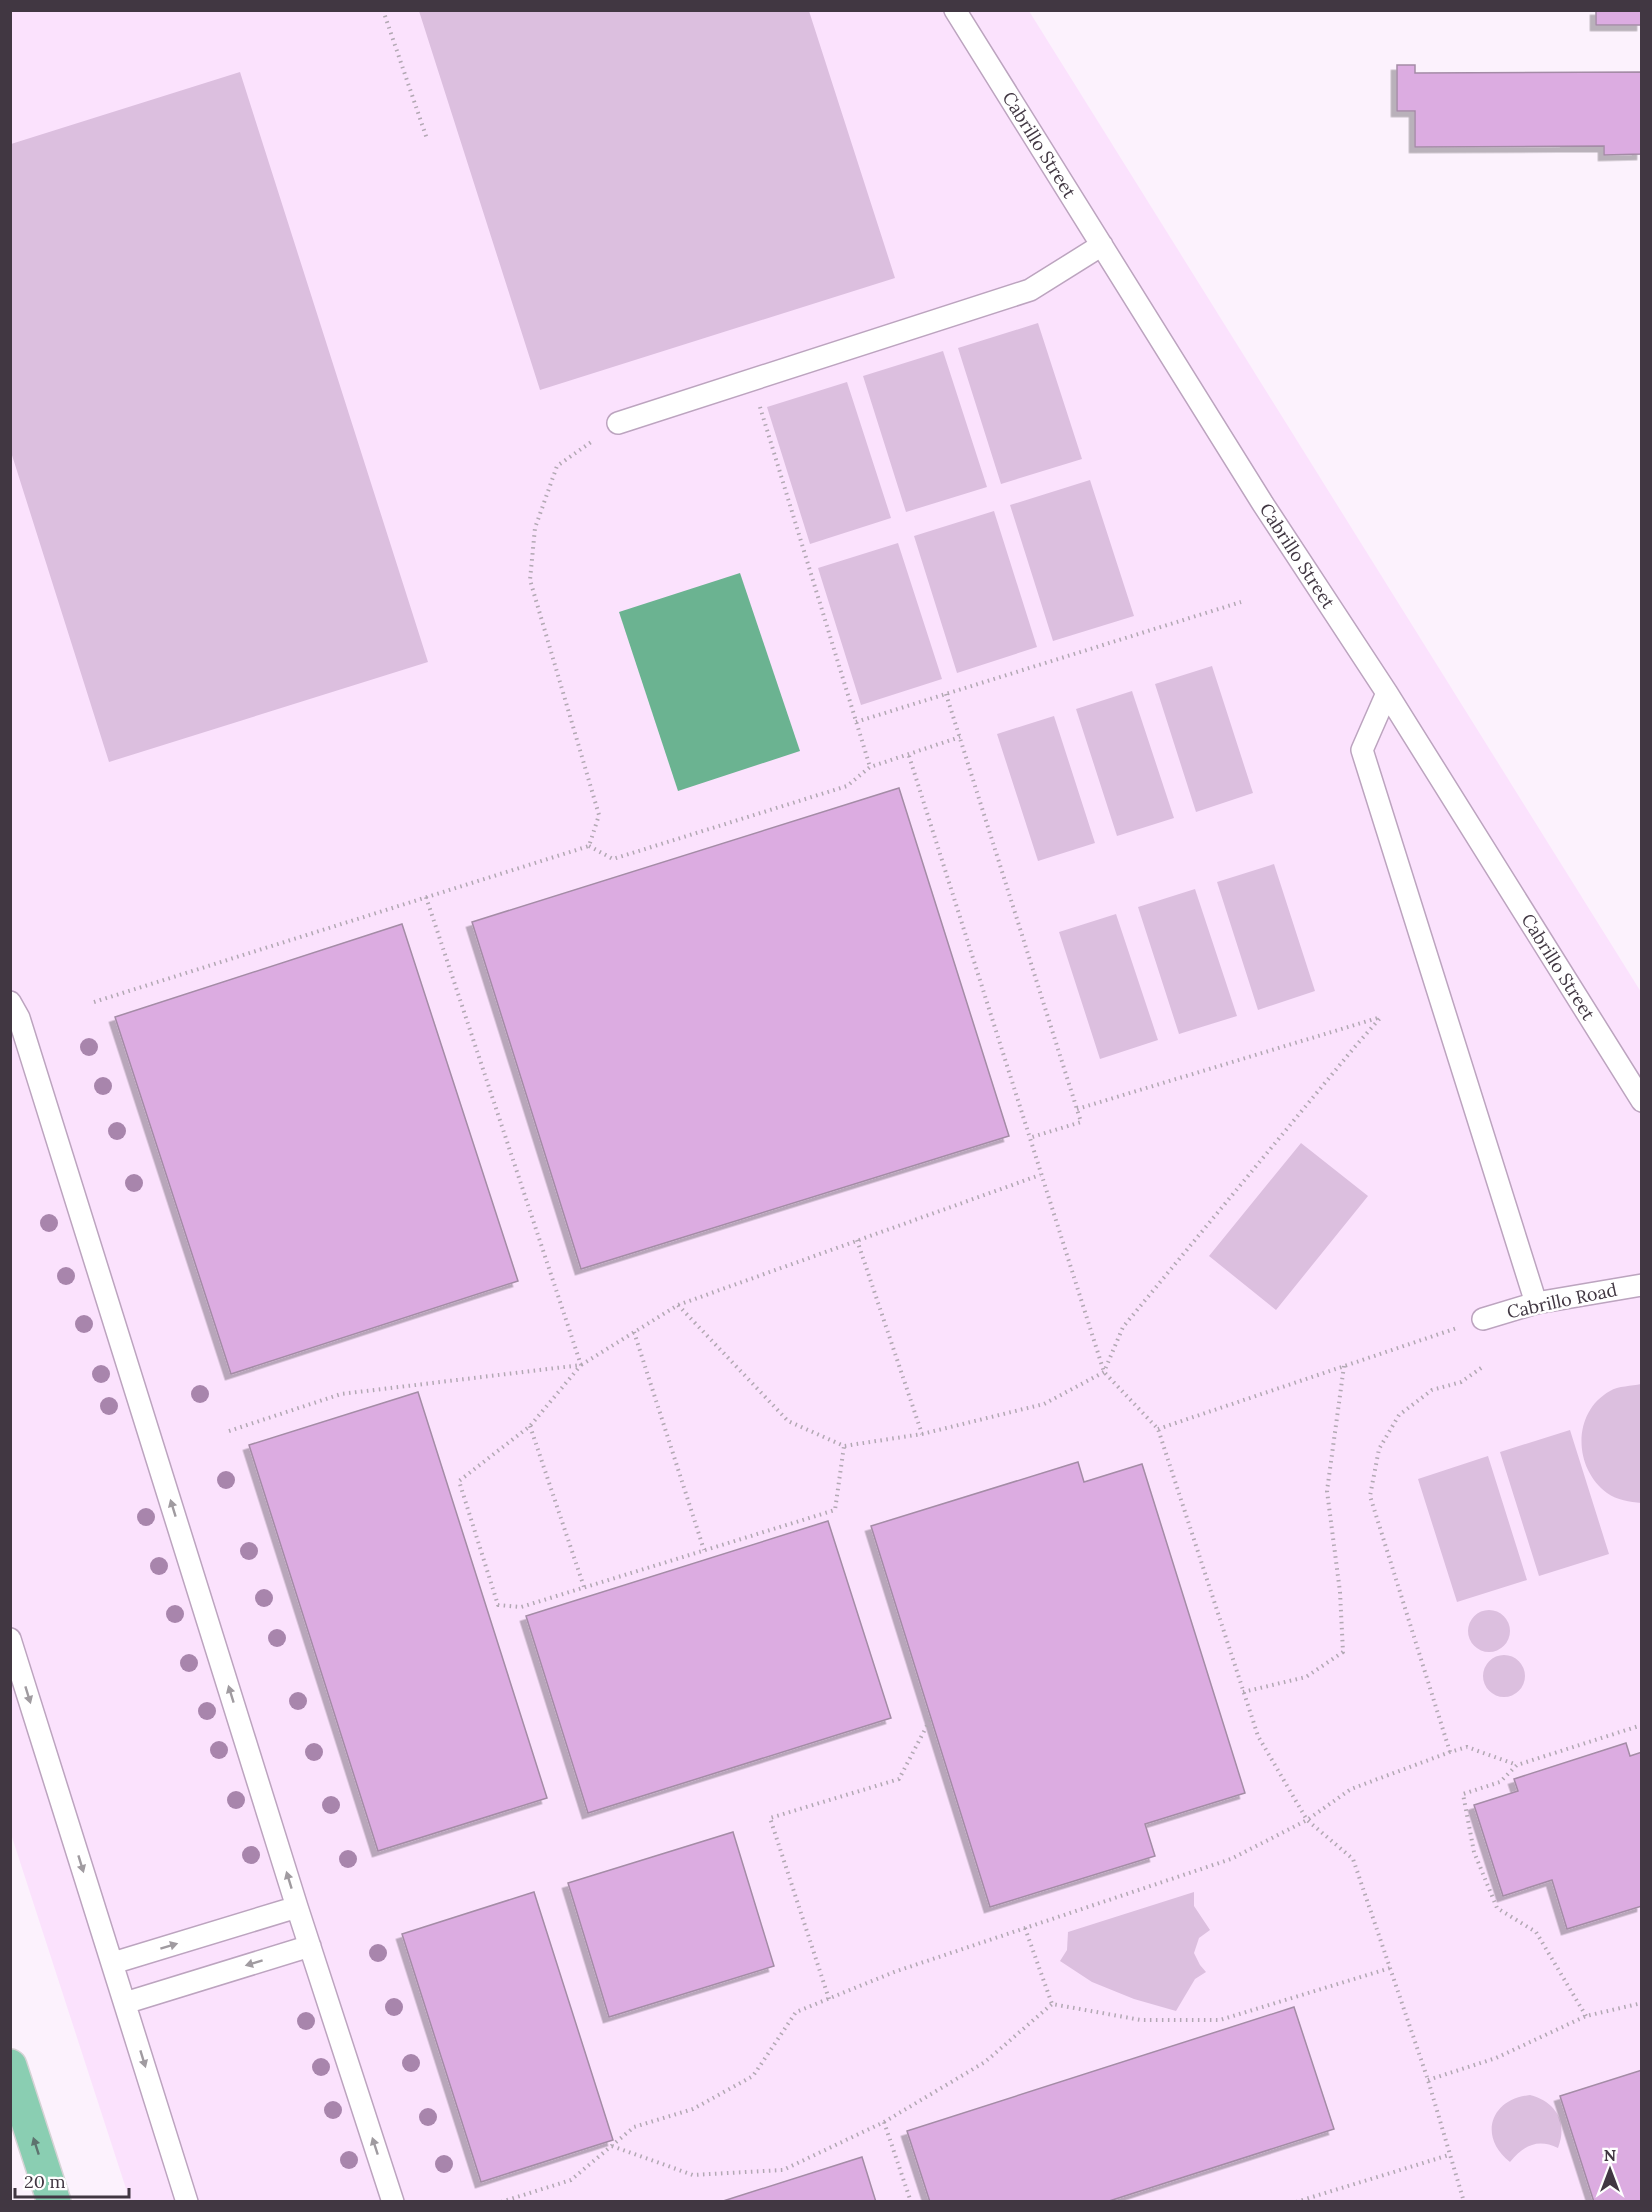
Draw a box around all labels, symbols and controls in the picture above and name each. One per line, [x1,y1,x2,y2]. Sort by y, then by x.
street label: Cabrillo Street [998,87,1081,202]
street label: Cabrillo Street [1255,499,1340,613]
street label: Cabrillo Street [1517,909,1600,1024]
street label: Cabrillo Road [1505,1278,1619,1323]
one-way arrow [168,1499,177,1517]
one-way arrow [226,1685,235,1703]
one-way arrow [24,1686,33,1704]
one-way arrow [77,1855,86,1873]
one-way arrow [284,1871,293,1889]
one-way arrow [160,1941,178,1950]
one-way arrow [245,1959,263,1968]
one-way arrow [139,2050,148,2068]
one-way arrow [31,2137,40,2155]
one-way arrow [369,2137,379,2155]
north arrow [1580,2140,1640,2200]
text: N [1604,2145,1616,2165]
scale bar [15,2161,129,2199]
text: 20 m [24,2170,66,2193]

